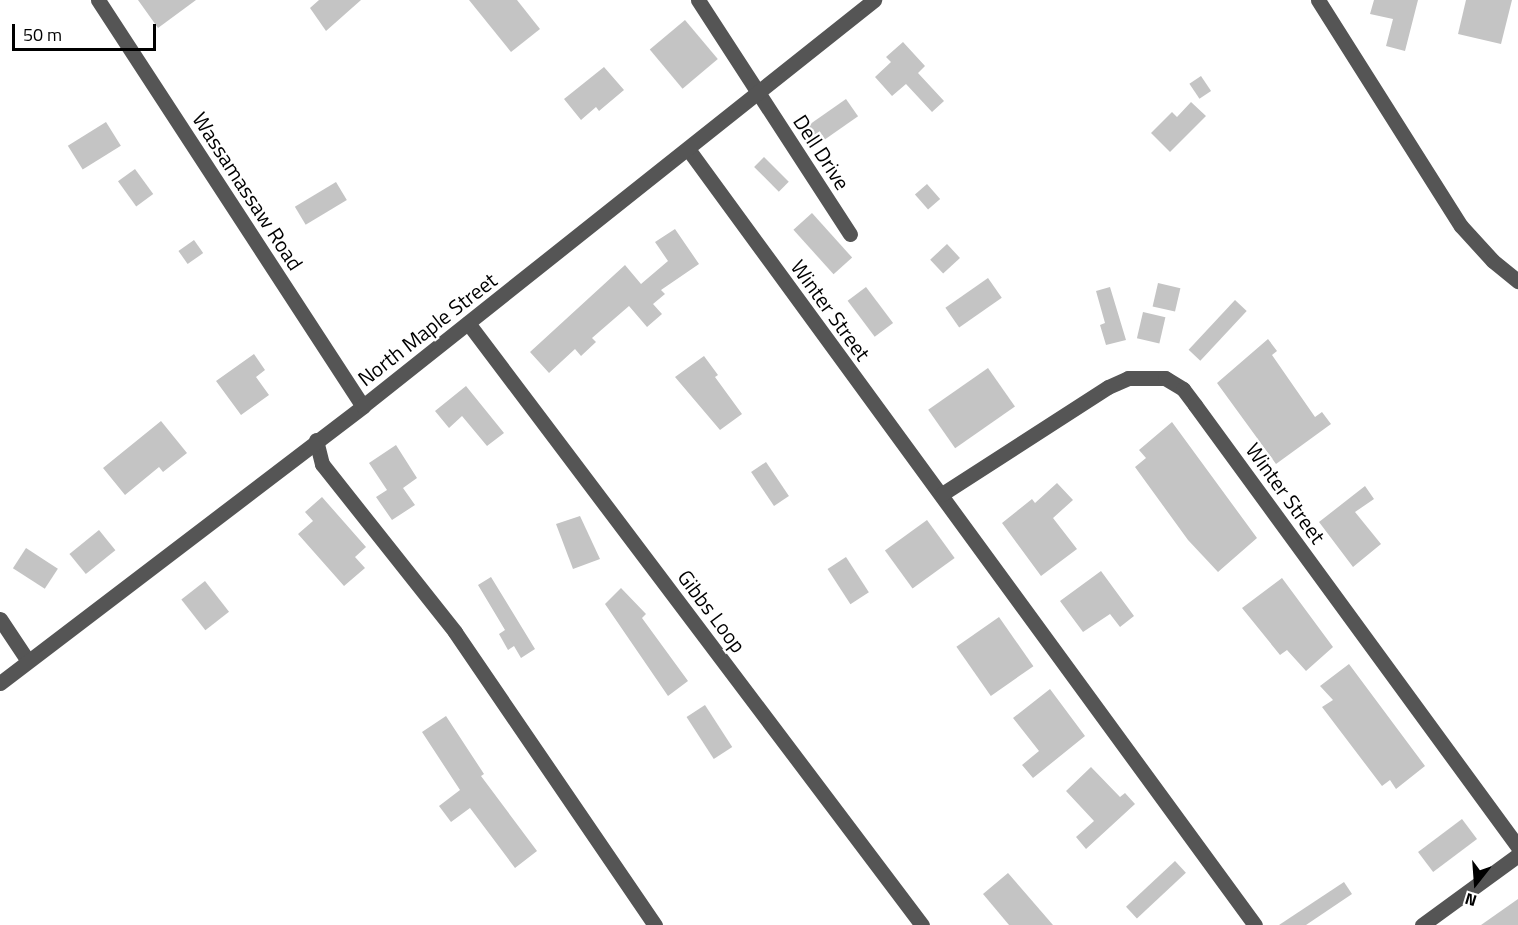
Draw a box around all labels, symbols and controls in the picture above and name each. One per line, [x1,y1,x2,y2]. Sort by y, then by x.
scale bar [15,12,159,50]
text: 50 m [23,21,62,48]
street label: Wassamassaw Road [188,107,308,275]
street label: Dell Drive [788,110,856,194]
street label: Winter Street [786,255,876,365]
street label: North Maple Street [353,267,501,391]
street label: Winter Street [1241,438,1331,548]
street label: Gibbs Loop [673,565,751,657]
north arrow [1446,853,1506,913]
text: N [1462,887,1480,913]

